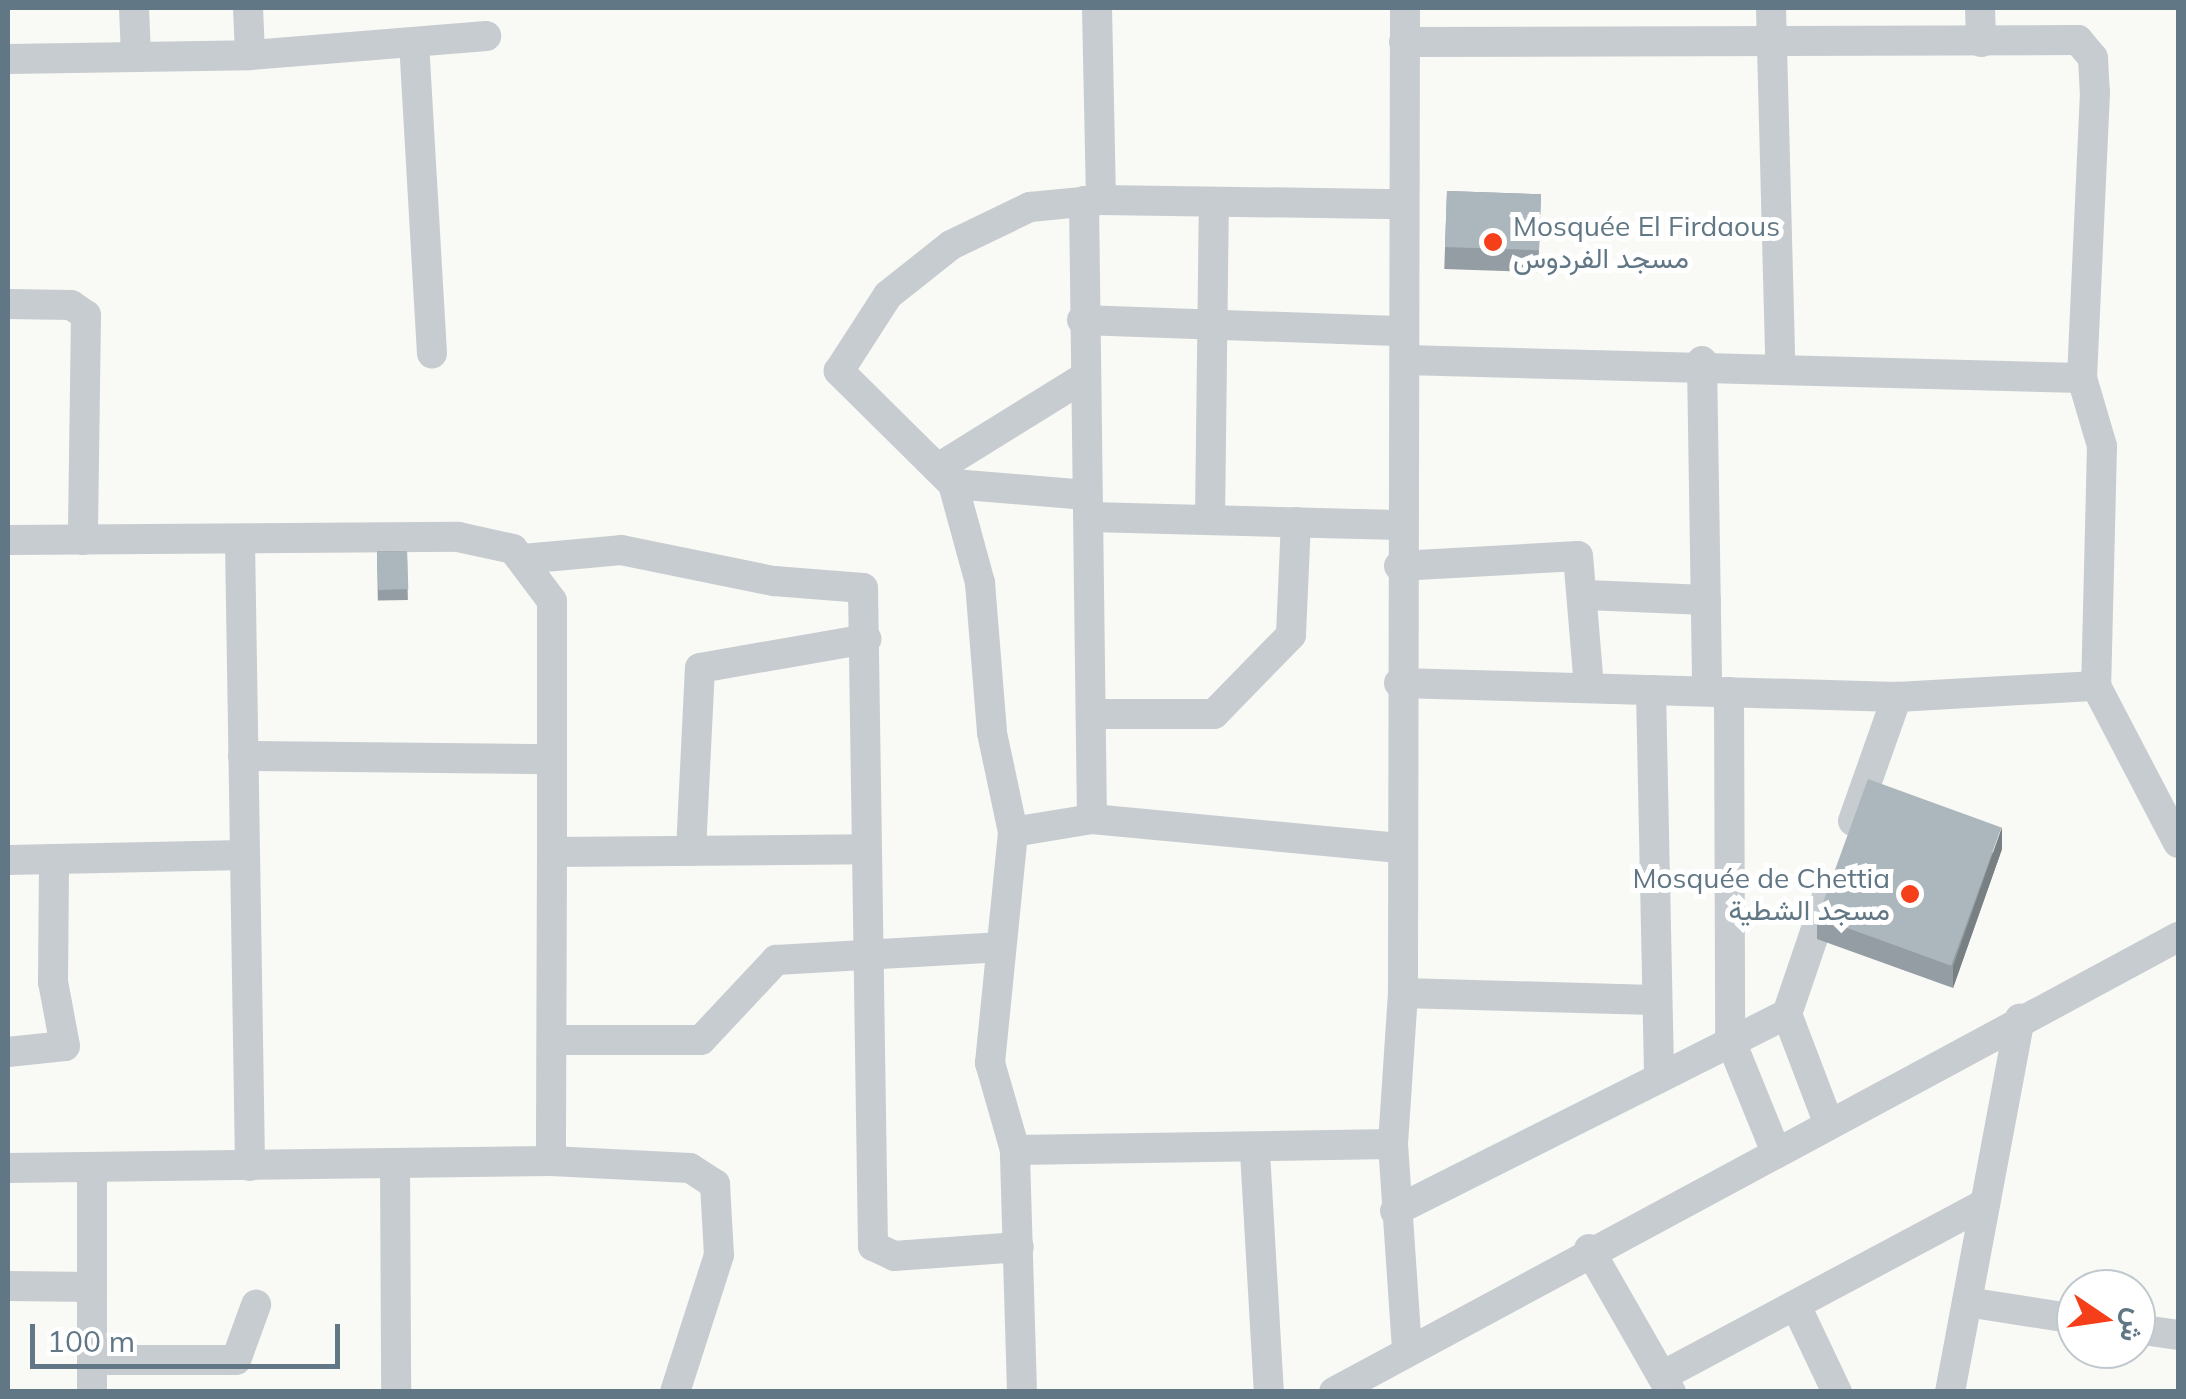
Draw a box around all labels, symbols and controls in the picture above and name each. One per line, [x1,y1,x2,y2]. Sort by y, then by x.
place label: Mosquée El Firdaous مسجد الفردوس [1513,209,1780,275]
marker: Mosquée El Firdaous مسجد الفردوس [1482,231,1504,253]
place label: Mosquée de Chettia مسجد الشطية [1633,861,1890,927]
marker: Mosquée de Chettia مسجد الشطية [1899,883,1921,905]
north arrow [2056,1269,2156,1369]
scale bar [35,1304,345,1366]
text: ش [2113,1305,2155,1346]
text: 100 m [47,1322,135,1360]

